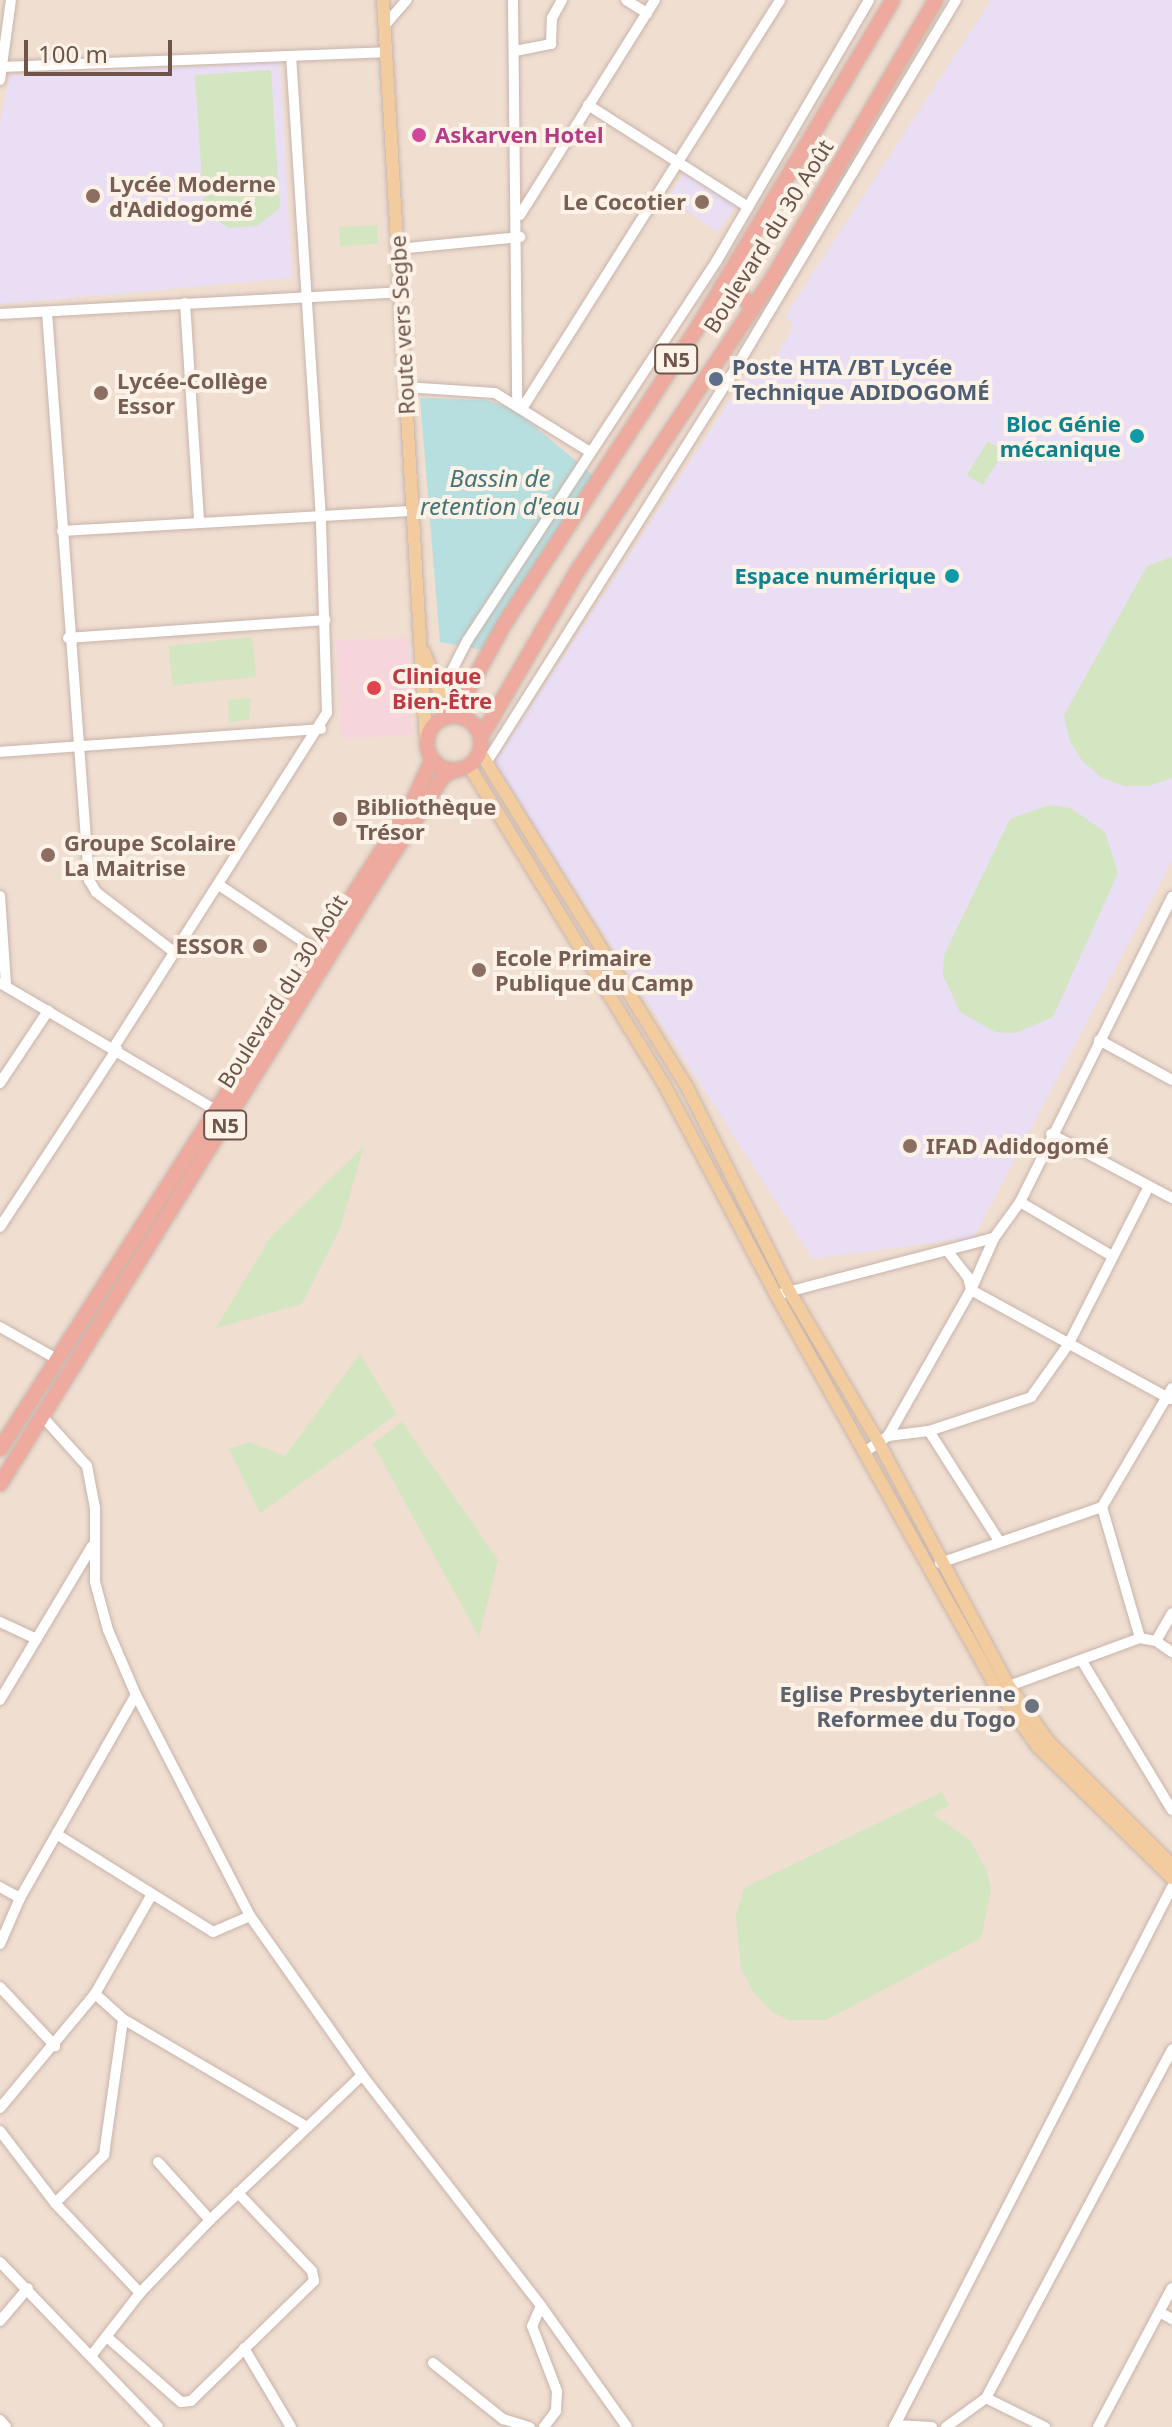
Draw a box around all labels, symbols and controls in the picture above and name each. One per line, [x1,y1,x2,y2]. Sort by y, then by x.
scale bar [28,24,176,74]
text: 100 m [38,37,108,70]
place label: Askarven Hotel [435,122,603,148]
marker: Askarven Hotel [410,126,428,144]
street label: Boulevard du 30 Août [698,134,838,338]
place label: Lycée Moderne d'Adidogomé [109,170,276,222]
marker: Lycée Moderne d'Adidogomé [84,187,102,205]
place label: Le Cocotier [563,189,686,215]
marker: Le Cocotier [693,193,711,211]
street label: Route vers Segbe [384,235,420,415]
road number: N5 [654,343,698,375]
place label: Poste HTA /BT Lycée Technique ADIDOGOMÉ [732,353,990,404]
place label: Lycée-Collège Essor [117,367,268,418]
marker: Poste HTA /BT Lycée Technique ADIDOGOMÉ [707,370,725,388]
marker: Lycée-Collège Essor [92,384,110,402]
place label: Bloc Génie mécanique [1000,410,1121,462]
marker: Bloc Génie mécanique [1128,427,1146,445]
water label: Bassin de retention d'eau [420,464,580,520]
place label: Espace numérique [734,563,936,589]
marker: Espace numérique [943,567,961,585]
place label: Clinique Bien-Être [392,662,492,714]
marker: Clinique Bien-Être [363,677,385,699]
place label: Bibliothèque Trésor [356,793,496,844]
marker: Bibliothèque Trésor [331,810,349,828]
place label: Groupe Scolaire La Maitrise [64,829,236,880]
marker: Groupe Scolaire La Maitrise [39,846,57,864]
street label: Boulevard du 30 Août [212,889,352,1093]
place label: ESSOR [176,933,244,959]
marker: ESSOR [251,937,269,955]
place label: Ecole Primaire Publique du Camp [495,944,694,996]
marker: Ecole Primaire Publique du Camp [470,961,488,979]
road number: N5 [203,1109,247,1141]
place label: IFAD Adidogomé [926,1133,1109,1159]
marker: IFAD Adidogomé [901,1137,919,1155]
place label: Eglise Presbyterienne Reformee du Togo [780,1680,1016,1732]
marker: Eglise Presbyterienne Reformee du Togo [1023,1697,1041,1715]

